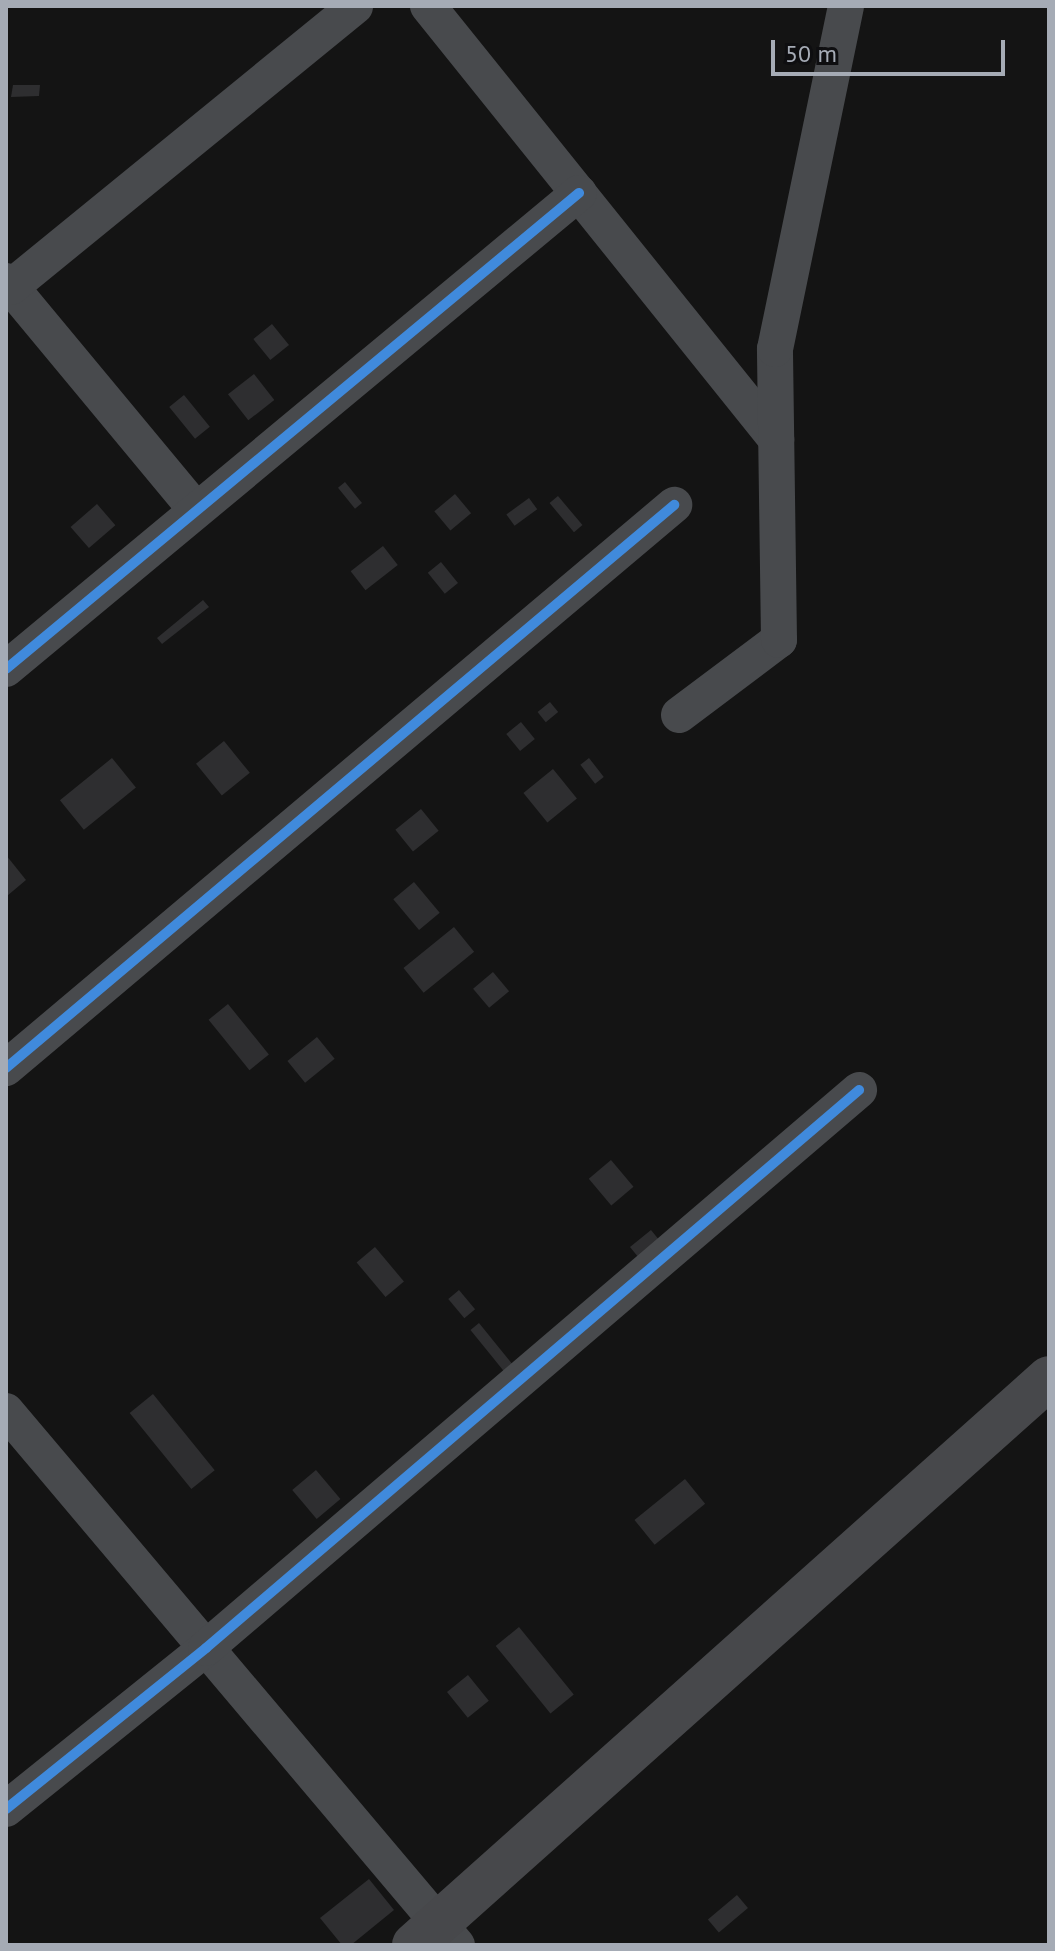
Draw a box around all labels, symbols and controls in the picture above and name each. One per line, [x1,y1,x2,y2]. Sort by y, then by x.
scale bar [775,24,1009,74]
text: 50 m [785,38,837,69]

